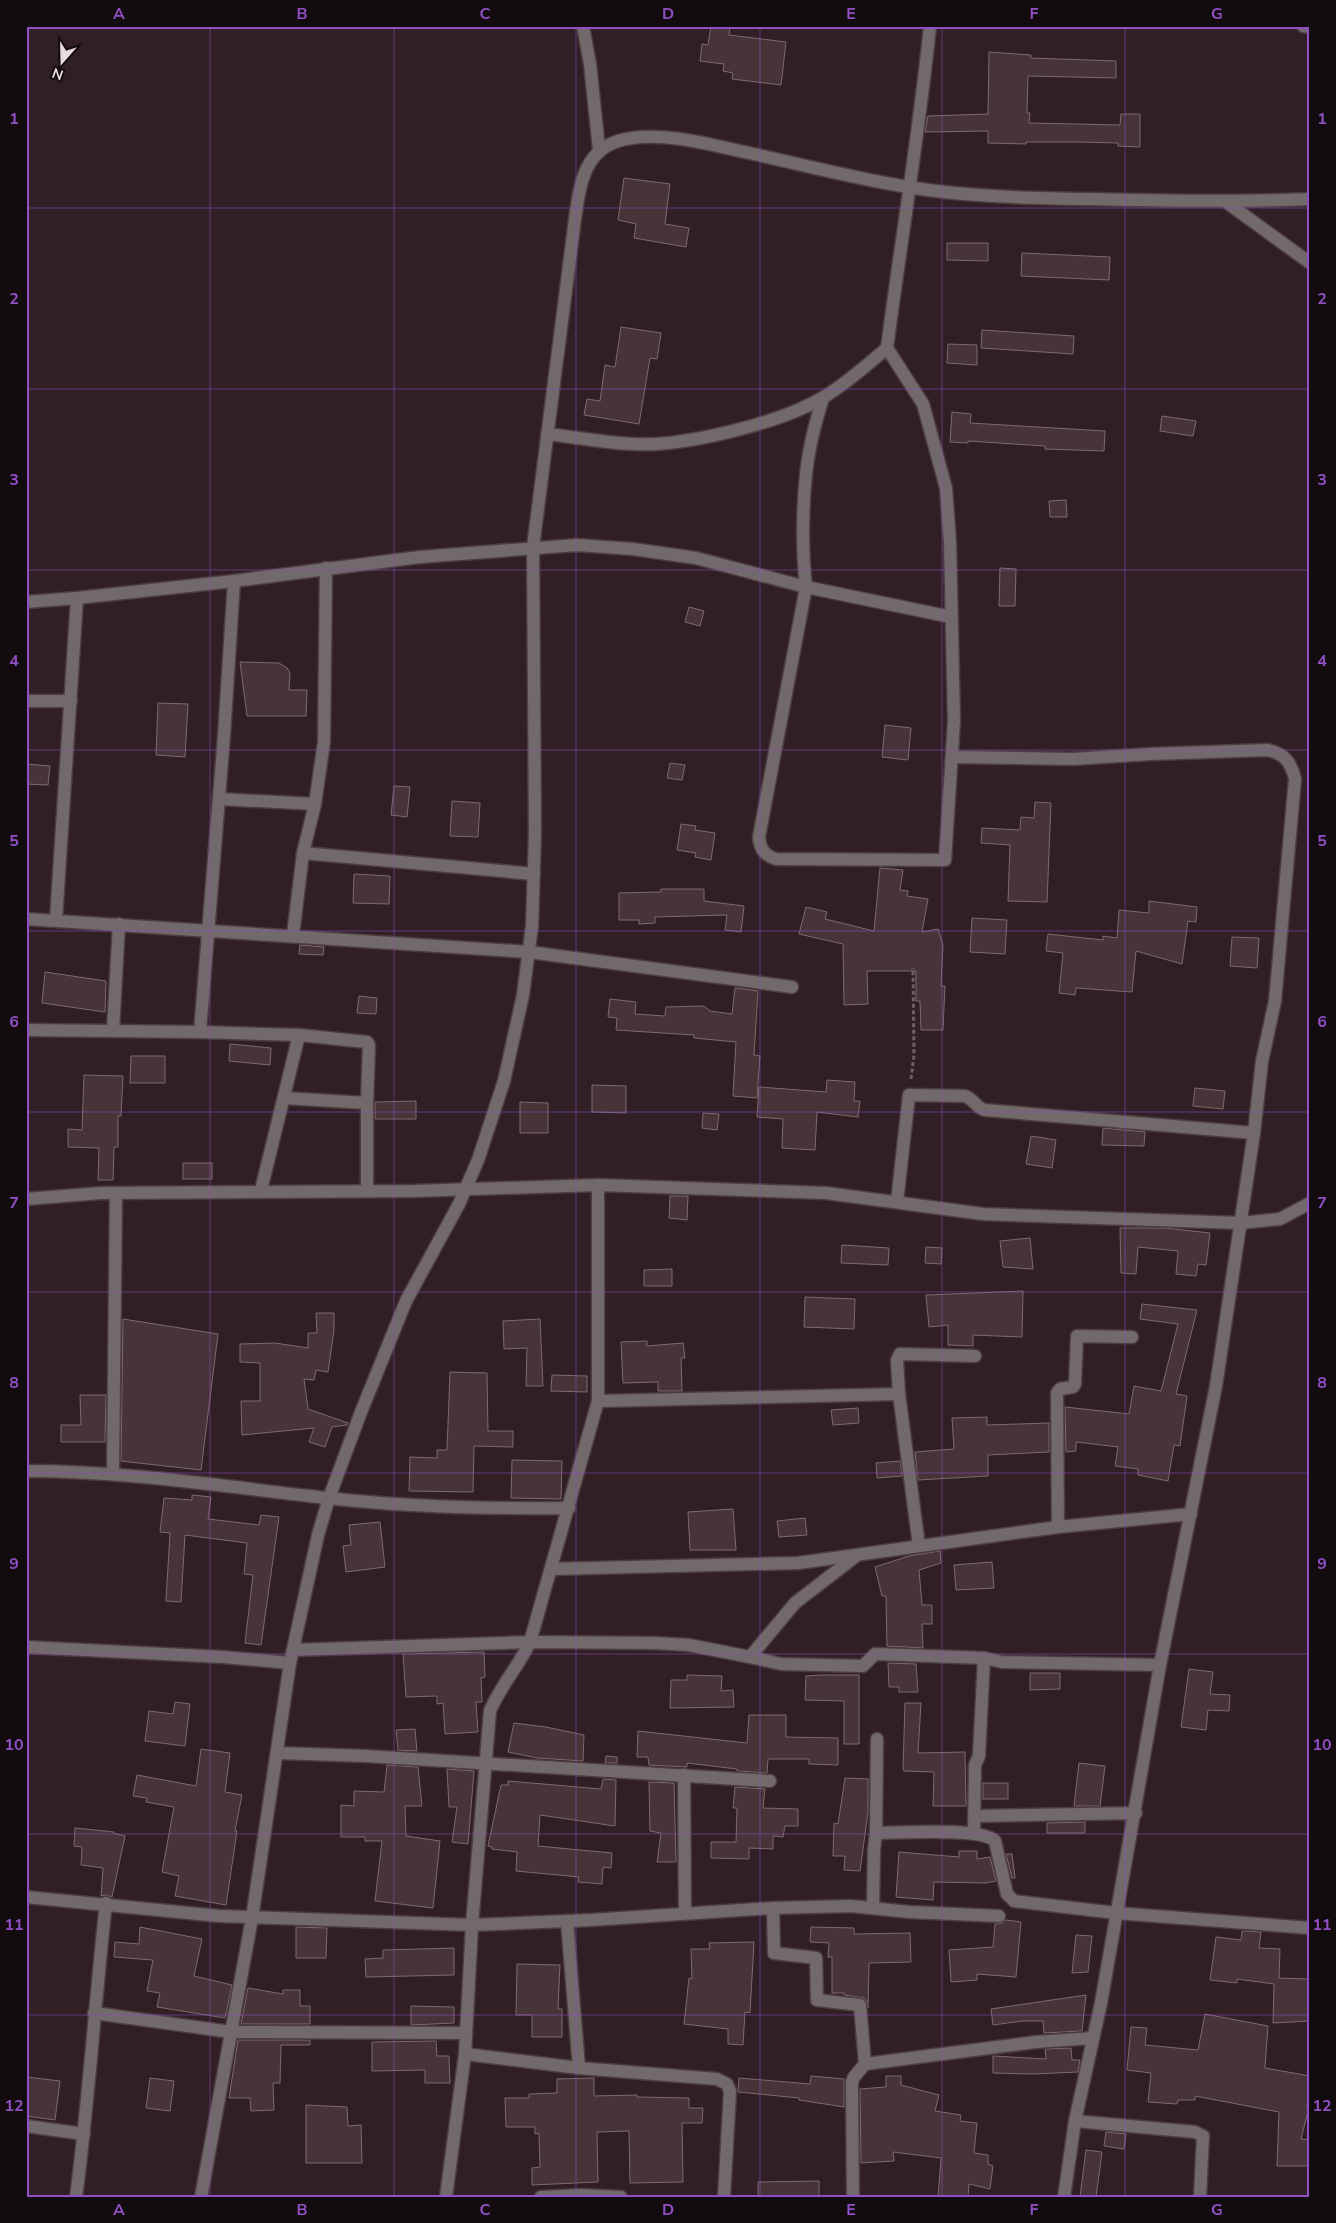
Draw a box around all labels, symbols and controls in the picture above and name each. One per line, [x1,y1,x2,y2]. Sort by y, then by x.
text: A [113,3,125,25]
text: B [296,3,308,25]
text: C [480,3,491,25]
text: D [662,3,674,25]
text: E [846,3,856,25]
text: F [1030,3,1039,25]
text: G [1211,3,1223,25]
north arrow [38,38,88,88]
text: N [50,63,66,84]
text: 1 [9,108,19,130]
text: 1 [1317,108,1327,130]
text: 2 [9,288,19,310]
text: 2 [1317,288,1327,310]
text: 3 [9,469,19,491]
text: 3 [1317,469,1327,491]
text: 4 [9,650,19,672]
text: 4 [1317,650,1327,672]
text: 5 [9,830,19,852]
text: 5 [1317,830,1327,852]
text: 6 [9,1011,19,1033]
text: 6 [1317,1011,1327,1033]
text: 7 [9,1192,19,1214]
text: 7 [1317,1192,1327,1214]
text: 8 [9,1372,19,1394]
text: 8 [1317,1372,1327,1394]
text: 9 [9,1553,19,1575]
text: 9 [1317,1553,1327,1575]
text: 10 [4,1734,24,1756]
text: 10 [1312,1734,1332,1756]
text: 11 [4,1914,24,1936]
text: 11 [1312,1914,1332,1936]
text: 12 [4,2095,24,2117]
text: 12 [1312,2095,1332,2117]
text: A [113,2199,125,2221]
text: B [296,2199,308,2221]
text: C [480,2199,491,2221]
text: D [662,2199,674,2221]
text: E [846,2199,856,2221]
text: F [1030,2199,1039,2221]
text: G [1211,2199,1223,2221]

